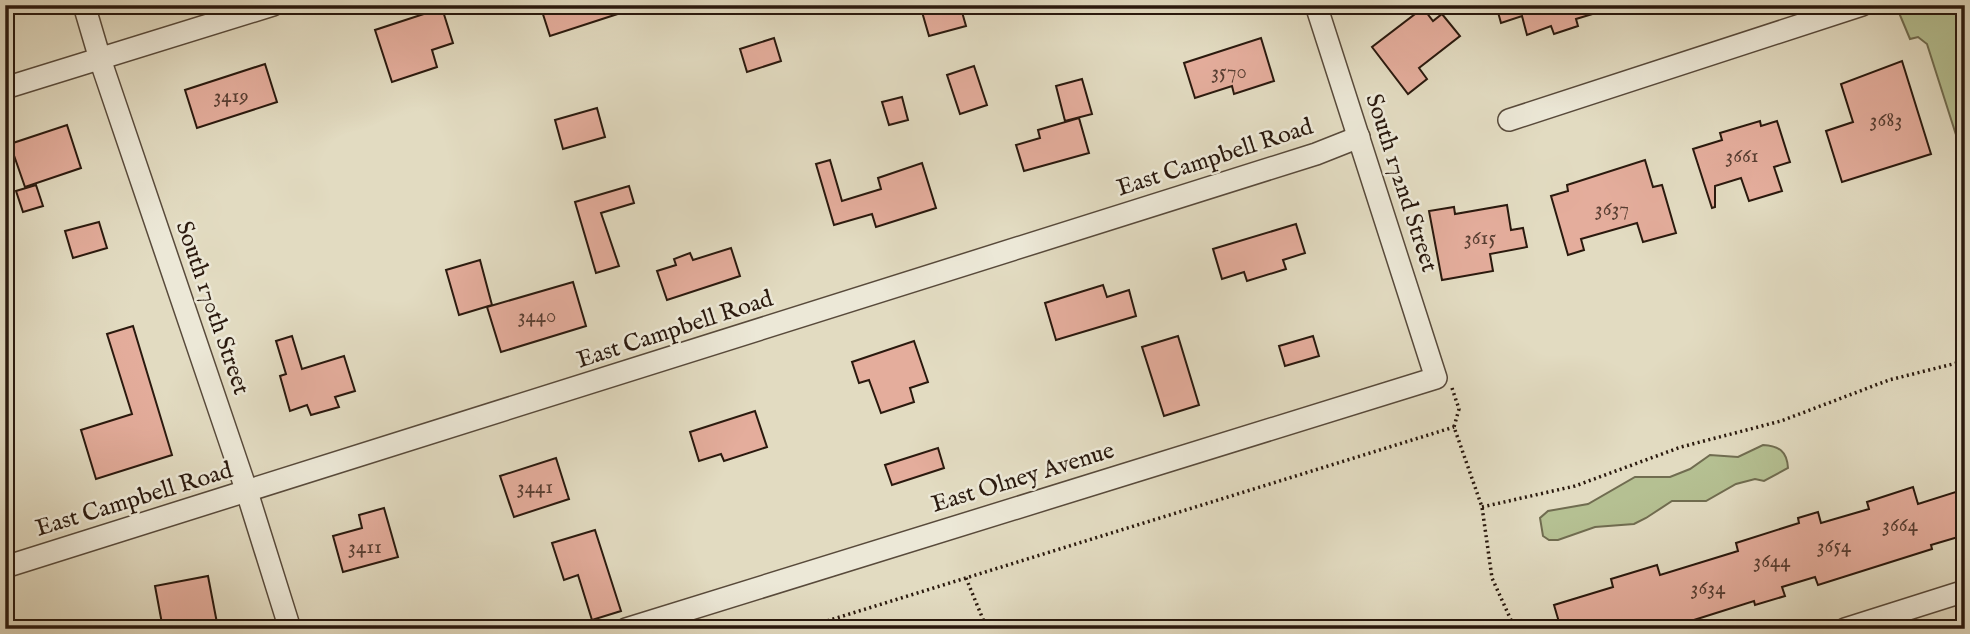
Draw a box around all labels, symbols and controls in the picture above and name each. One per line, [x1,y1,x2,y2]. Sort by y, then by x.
house number: 3570 [1211,59,1247,86]
house number: 3419 [213,83,249,110]
street label: South 172nd Street [1358,90,1444,276]
house number: 3683 [1870,107,1902,134]
street label: East Campbell Road [1113,112,1317,204]
house number: 3661 [1725,143,1759,170]
house number: 3637 [1595,196,1629,223]
street label: South 170th Street [168,217,256,399]
house number: 3615 [1464,225,1496,252]
street label: East Campbell Road [573,284,777,376]
house number: 3440 [518,303,556,330]
street label: East Olney Avenue [928,435,1118,521]
street label: East Campbell Road [32,455,236,545]
house number: 3441 [517,474,553,501]
house number: 3664 [1882,512,1919,539]
house number: 3654 [1817,533,1852,560]
house number: 3411 [348,534,382,561]
house number: 3644 [1753,548,1791,575]
house number: 3634 [1691,575,1726,602]

